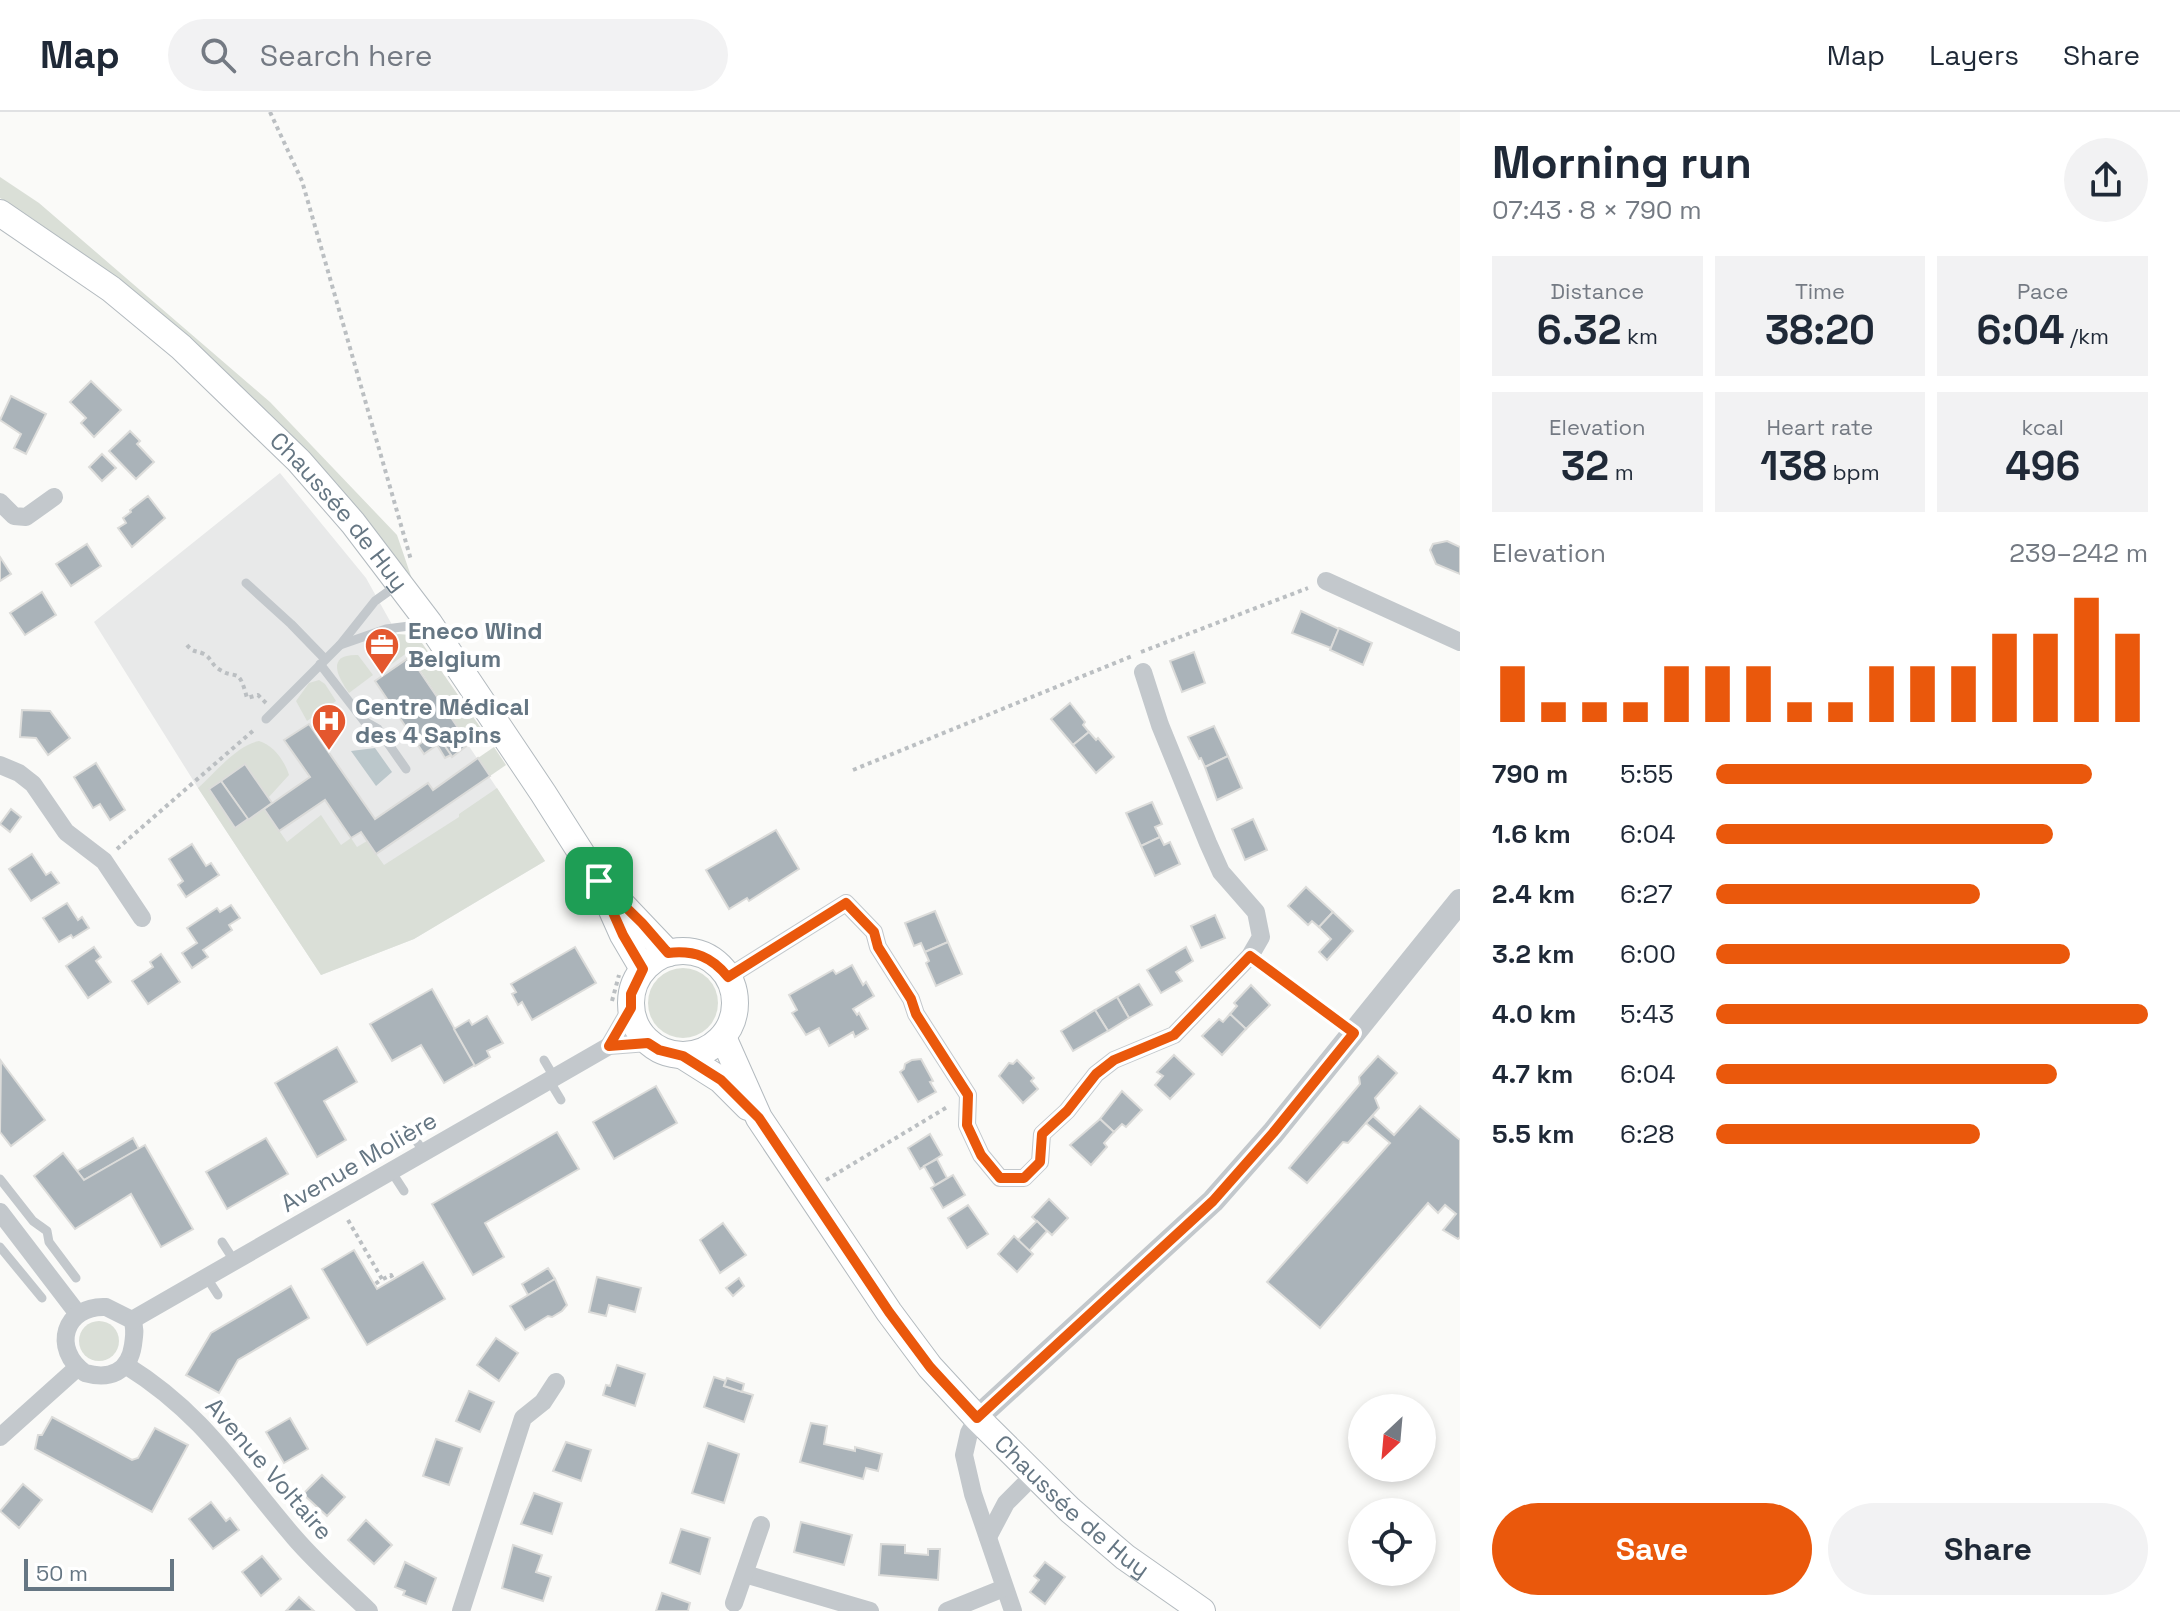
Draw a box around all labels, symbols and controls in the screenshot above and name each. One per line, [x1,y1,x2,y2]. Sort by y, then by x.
search box [168,19,728,91]
text: Map [40,31,120,79]
icon: search [196,33,240,77]
text: Search here [260,36,433,75]
text: Map [1827,37,1885,73]
text: Layers [1929,37,2019,73]
text: Share [2063,37,2140,73]
text: Morning run [1492,135,1752,191]
button: share [2064,138,2148,222]
text: 07:43 · 8 × 790 m [1492,193,1702,227]
text: Distance [1550,277,1644,305]
text: Time [1795,277,1845,305]
text: Pace [2017,277,2068,305]
text: 6.32 [1537,305,1621,356]
text: 38:20 [1765,305,1875,356]
text: 6:04 [1976,305,2064,356]
text: km [1621,322,1658,350]
text: /km [2064,322,2109,350]
text: Elevation [1549,413,1646,441]
text: Heart rate [1767,413,1873,441]
text: kcal [2021,413,2064,441]
street label: Chaussée de Huy [263,425,415,597]
text: 32 [1561,441,1609,492]
text: 138 [1760,441,1827,492]
text: 496 [2005,441,2080,492]
text: m [1609,458,1634,486]
text: bpm [1827,458,1880,486]
text: Elevation [1492,536,1606,570]
text: 239–242 m [2009,536,2148,570]
place label: Eneco Wind Belgium [408,615,543,674]
office icon: Eneco Wind Belgium [363,626,401,676]
place label: Centre Médical des 4 Sapins [355,691,530,750]
hospital icon: Centre Médical des 4 Sapins [310,702,348,752]
text: 790 m [1492,757,1568,791]
text: 5:55 [1620,757,1673,791]
text: 1.6 km [1492,817,1571,851]
text: 6:04 [1620,817,1675,851]
pin [565,847,633,915]
icon: arrive [577,859,621,903]
text: 2.4 km [1492,877,1575,911]
text: 6:27 [1620,877,1673,911]
text: 3.2 km [1492,937,1574,971]
text: 6:00 [1620,937,1676,971]
text: 4.0 km [1492,997,1576,1031]
text: 5:43 [1620,997,1674,1031]
text: 4.7 km [1492,1057,1573,1091]
text: 6:04 [1620,1057,1675,1091]
street label: Avenue Molière [275,1104,442,1219]
text: 5.5 km [1492,1117,1574,1151]
text: 6:28 [1620,1117,1674,1151]
street label: Avenue Voltaire [199,1391,340,1546]
north arrow [1348,1394,1436,1482]
map controls [1348,1394,1436,1586]
street label: Chaussée de Huy [988,1428,1156,1584]
button: locate [1348,1498,1436,1586]
button: Save [1492,1503,1812,1595]
button: Share [1828,1503,2148,1595]
scale bar [24,1555,174,1591]
text: 50 m [36,1559,88,1587]

